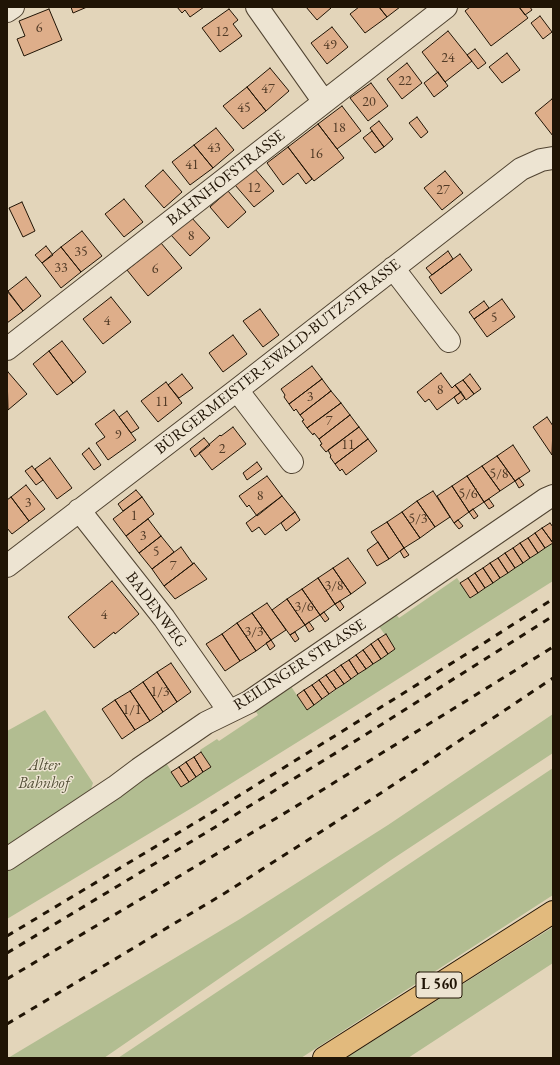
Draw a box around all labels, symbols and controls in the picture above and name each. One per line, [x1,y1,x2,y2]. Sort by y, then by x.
house number: 6 [36,20,42,36]
house number: 12 [215,24,229,40]
house number: 49 [323,37,337,53]
house number: 24 [441,50,455,66]
house number: 22 [398,73,412,89]
house number: 47 [261,81,275,97]
house number: 20 [362,94,376,110]
house number: 45 [237,100,251,116]
house number: 18 [332,120,346,136]
street label: BAHNHOFSTRASSE [163,126,289,230]
house number: 43 [207,140,221,156]
house number: 16 [309,146,323,162]
house number: 41 [185,157,199,173]
house number: 12 [247,180,261,196]
house number: 27 [436,182,450,198]
house number: 8 [188,228,194,244]
house number: 35 [74,244,88,260]
street label: BÜRGERMEISTER-EWALD-BUTZ-STRASSE [151,255,405,459]
house number: 33 [54,260,68,276]
house number: 6 [152,261,158,277]
house number: 5 [491,310,497,326]
house number: 4 [104,313,110,329]
house number: 8 [437,382,443,398]
house number: 3 [307,389,313,405]
house number: 11 [155,394,169,410]
house number: 7 [326,413,332,429]
house number: 9 [115,427,121,443]
house number: 11 [341,437,355,453]
house number: 2 [219,441,225,457]
house number: 5/8 [489,466,509,482]
house number: 5/6 [458,486,478,502]
house number: 8 [257,488,263,504]
house number: 3 [25,495,31,511]
house number: 1 [131,508,137,524]
house number: 5/3 [408,511,428,527]
house number: 3 [140,528,146,544]
house number: 5 [153,544,159,560]
house number: 7 [170,558,176,574]
street label: BADENWEG [121,568,191,652]
house number: 3/8 [324,578,344,594]
house number: 3/6 [294,599,314,615]
house number: 4 [101,607,107,623]
street label: REILINGER STRASSE [230,615,370,715]
house number: 3/3 [244,624,264,640]
house number: 1/3 [150,684,170,700]
house number: 1/1 [122,702,142,718]
park label: Alter Bahnhof [18,756,70,794]
road number: L 560 [416,972,462,998]

